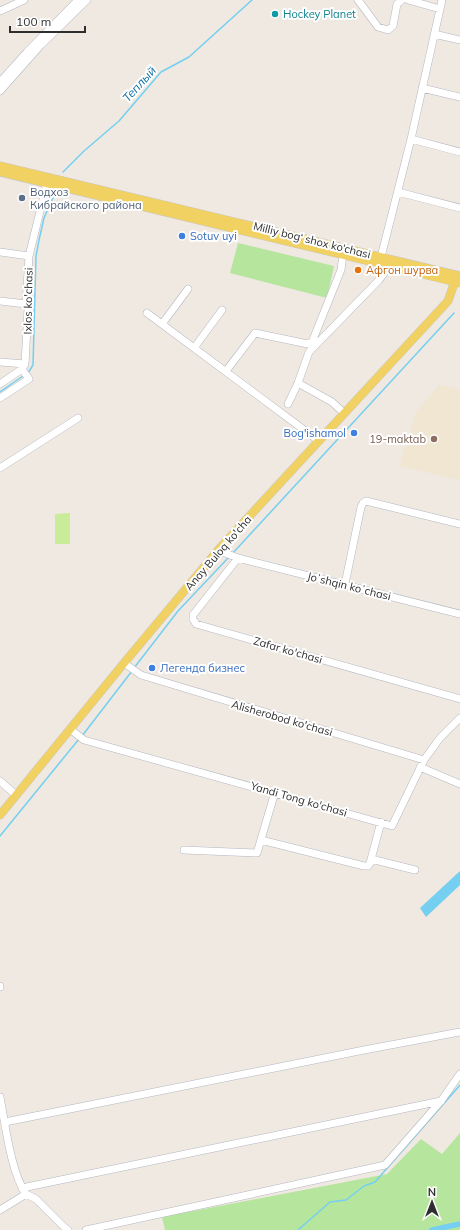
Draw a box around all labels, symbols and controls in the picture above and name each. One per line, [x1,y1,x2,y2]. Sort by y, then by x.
place label: Hockey Planet [283,7,356,21]
scale bar [10,8,85,34]
marker: Hockey Planet [270,9,280,19]
text: 100 m [16,14,51,29]
water label: Теплый [119,63,159,105]
place label: Водхоз Кибрайского района [30,185,142,212]
marker: Водхоз Кибрайского района [17,193,27,203]
street label: Milliy bog‘ shox ko‘chasi [252,219,372,261]
place label: Sotuv uyi [190,229,237,243]
marker: Sotuv uyi [177,231,187,241]
place label: Афгон шурва [366,263,438,277]
marker: Афгон шурва [353,265,363,275]
street label: Ixlos ko'chasi [20,268,36,334]
place label: Bog'ishamol [283,426,346,440]
marker: Bog'ishamol [349,428,359,438]
place label: 19-maktab [369,432,426,446]
marker: 19-maktab [429,434,439,444]
street label: Anay Buloq ko'cha [182,513,254,593]
street label: Joʼshqin koʼchasi [306,569,392,603]
street label: Zafar ko'chasi [252,633,324,667]
place label: Легенда бизнес [160,661,246,675]
marker: Легенда бизнес [147,663,157,673]
street label: Alisherobod ko'chasi [230,697,334,739]
street label: Yandi Tong ko'chasi [248,778,349,819]
north arrow [412,1182,452,1222]
text: N [428,1185,436,1199]

